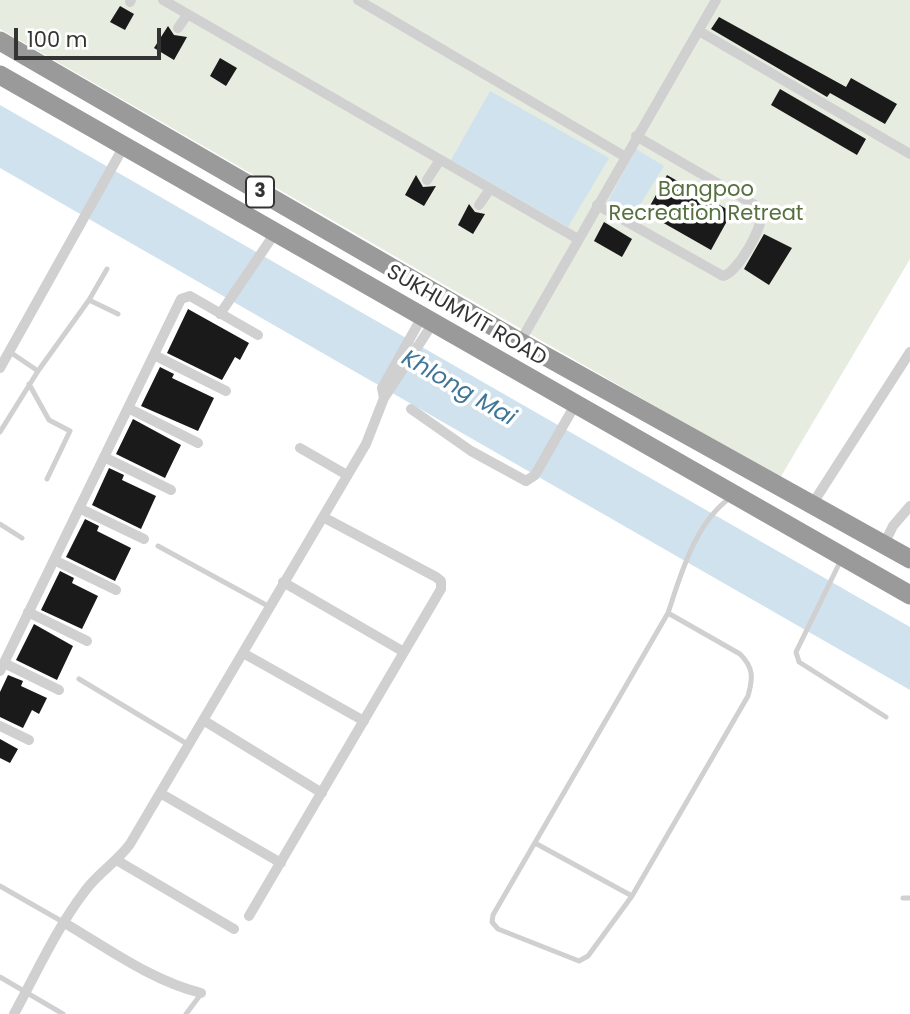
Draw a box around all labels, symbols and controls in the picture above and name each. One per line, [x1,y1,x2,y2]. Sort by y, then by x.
scale bar [18,14,164,58]
text: 100 m [27,25,87,54]
road number: 3 [246,176,274,208]
park label: Bangpoo Recreation Retreat [608,178,804,228]
street label: SUKHUMVIT ROAD [382,260,550,372]
water label: Khlong Mai [396,345,520,433]

